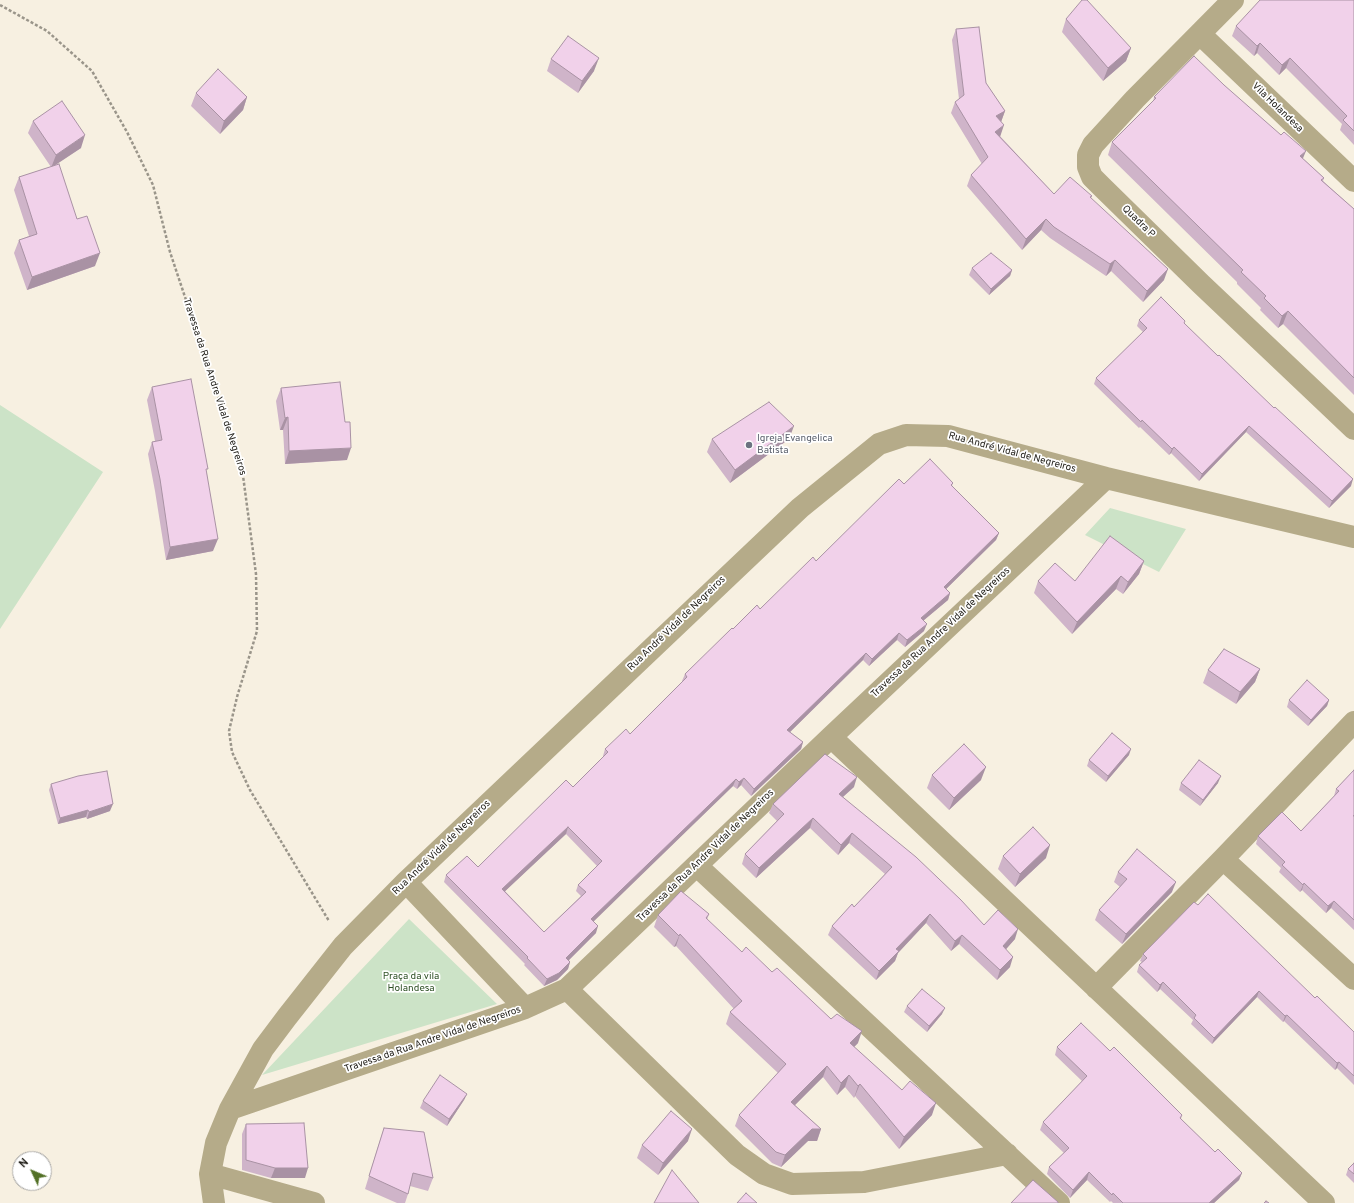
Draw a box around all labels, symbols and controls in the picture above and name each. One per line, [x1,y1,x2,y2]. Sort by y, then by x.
street label: Vila Holandesa [1249,81,1305,135]
street label: Quadra P [1119,203,1157,241]
street label: Travessa da Rua Andre Vidal de Negreiros [180,297,248,477]
street label: Rua André Vidal de Negreiros [947,430,1077,476]
place label: Igreja Evangelica Batista [757,433,833,456]
marker: Igreja Evangelica Batista [744,440,754,450]
street label: Travessa da Rua Andre Vidal de Negreiros [869,565,1013,701]
street label: Rua André Vidal de Negreiros [626,574,728,674]
street label: Travessa da Rua Andre Vidal de Negreiros [635,787,777,925]
street label: Rua André Vidal de Negreiros [391,798,493,898]
park label: Praça da vila Holandesa [383,971,439,994]
street label: Travessa da Rua Andre Vidal de Negreiros [343,1004,523,1076]
north arrow [12,1151,52,1191]
text: N [16,1156,32,1171]

